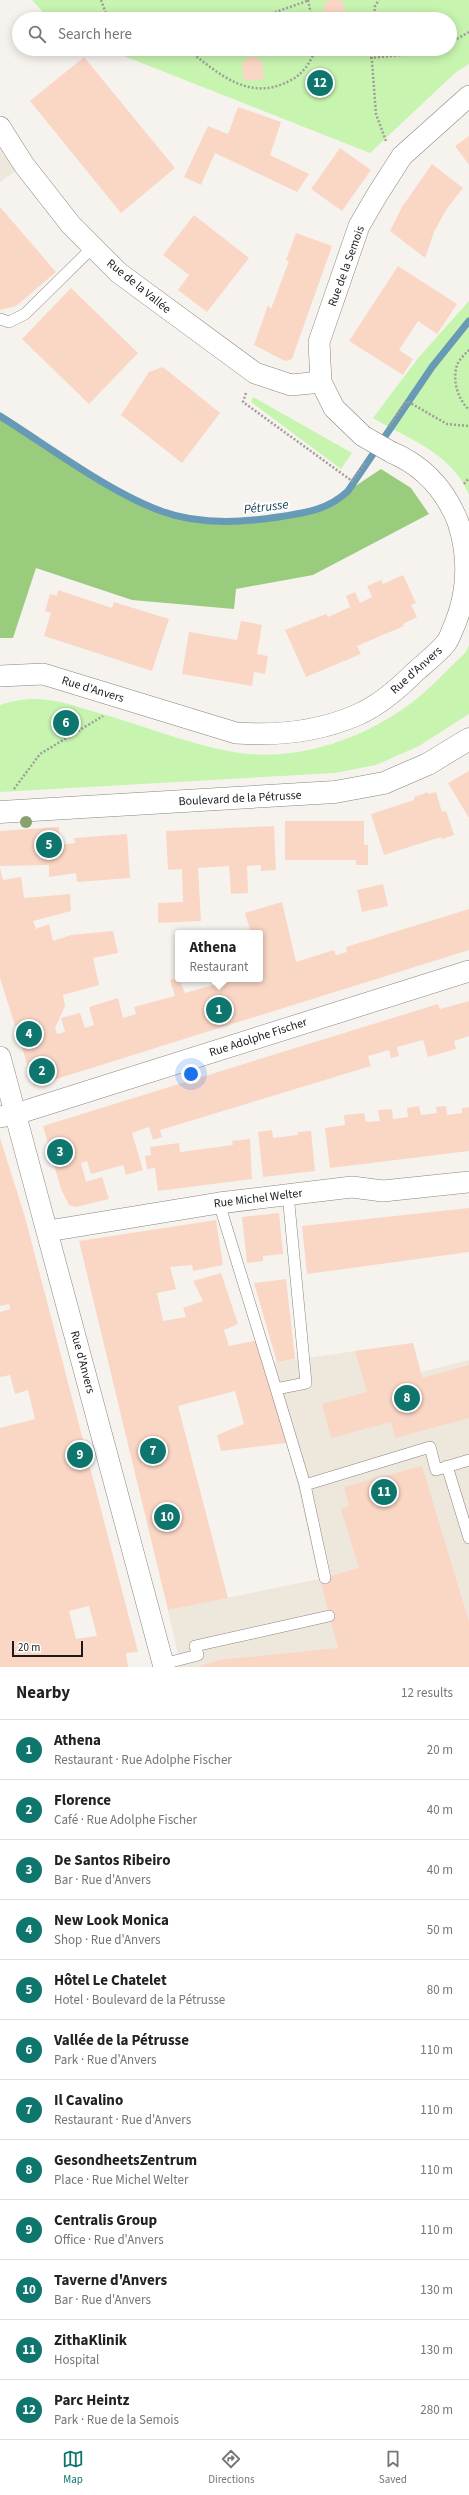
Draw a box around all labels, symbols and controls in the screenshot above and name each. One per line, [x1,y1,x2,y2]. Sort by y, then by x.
search box [12,12,457,56]
icon: search [26,23,48,45]
text: Search here [58,24,132,45]
pin: 12 [307,68,333,98]
street label: Rue de la Semois [324,223,369,309]
street label: Rue de la Vallée [103,255,174,318]
water label: Pétrusse [243,495,290,519]
street label: Rue d'Anvers [387,642,446,698]
street label: Rue d'Anvers [60,672,126,707]
pin: 6 [53,708,79,738]
street label: Boulevard de la Pétrusse [178,787,302,810]
pin: 5 [36,830,62,860]
popup [175,930,263,982]
text: Athena [190,937,236,958]
text: Restaurant [190,958,248,976]
pin: 1 [206,995,232,1025]
street label: Rue Adolphe Fischer [207,1013,310,1061]
pin: 4 [16,1019,42,1049]
pin: 2 [29,1056,55,1086]
your location [181,1064,201,1084]
pin: 3 [47,1137,73,1167]
street label: Rue Michel Welter [213,1185,304,1212]
street label: Rue d'Anvers [66,1329,99,1395]
pin: 8 [394,1383,420,1413]
pin: 7 [140,1436,166,1466]
pin: 9 [67,1440,93,1470]
pin: 11 [371,1477,397,1507]
pin: 10 [154,1502,180,1532]
scale bar [12,1639,83,1658]
text: 20 m [18,1640,40,1655]
text: Nearby [16,1681,70,1705]
text: 12 results [401,1684,453,1702]
text: Athena [54,1730,101,1751]
text: 1 [26,1741,32,1759]
text: 20 m [427,1741,453,1759]
text: Restaurant · Rue Adolphe Fischer [54,1751,232,1769]
text: Florence [54,1790,111,1811]
text: 2 [26,1801,32,1819]
text: 40 m [427,1801,453,1819]
text: Café · Rue Adolphe Fischer [54,1811,197,1829]
text: De Santos Ribeiro [54,1850,170,1871]
text: 3 [26,1861,32,1879]
text: 40 m [427,1861,453,1879]
text: Bar · Rue d'Anvers [54,1871,151,1889]
text: New Look Monica [54,1910,169,1931]
text: 4 [26,1921,32,1939]
text: 50 m [427,1921,453,1939]
text: Shop · Rue d'Anvers [54,1931,161,1949]
text: Hôtel Le Chatelet [54,1970,167,1991]
text: 5 [26,1981,32,1999]
text: 80 m [427,1981,453,1999]
text: Hotel · Boulevard de la Pétrusse [54,1991,225,2009]
text: Vallée de la Pétrusse [54,2030,189,2051]
text: 6 [26,2041,32,2059]
text: 110 m [420,2041,453,2059]
text: Park · Rue d'Anvers [54,2051,157,2069]
text: Il Cavalino [54,2090,123,2111]
text: 7 [26,2101,32,2119]
text: 110 m [420,2101,453,2119]
text: Restaurant · Rue d'Anvers [54,2111,191,2129]
text: GesondheetsZentrum [54,2150,197,2171]
text: 8 [26,2161,32,2179]
text: 110 m [420,2161,453,2179]
text: Place · Rue Michel Welter [54,2171,188,2189]
text: Centralis Group [54,2210,157,2231]
text: 9 [26,2221,32,2239]
text: 110 m [420,2221,453,2239]
text: Office · Rue d'Anvers [54,2231,164,2249]
text: Taverne d'Anvers [54,2270,167,2291]
text: 10 [22,2281,36,2299]
text: 130 m [420,2281,453,2299]
text: Bar · Rue d'Anvers [54,2291,151,2309]
text: ZithaKlinik [54,2330,127,2351]
text: 11 [22,2341,36,2359]
text: 130 m [420,2341,453,2359]
text: Hospital [54,2351,99,2369]
text: Parc Heintz [54,2390,129,2411]
text: 12 [22,2401,36,2419]
text: 280 m [420,2401,453,2419]
text: Park · Rue de la Semois [54,2411,179,2429]
tab: Map [62,2448,84,2487]
tab: Directions [208,2448,255,2487]
tab: Saved [379,2448,407,2487]

